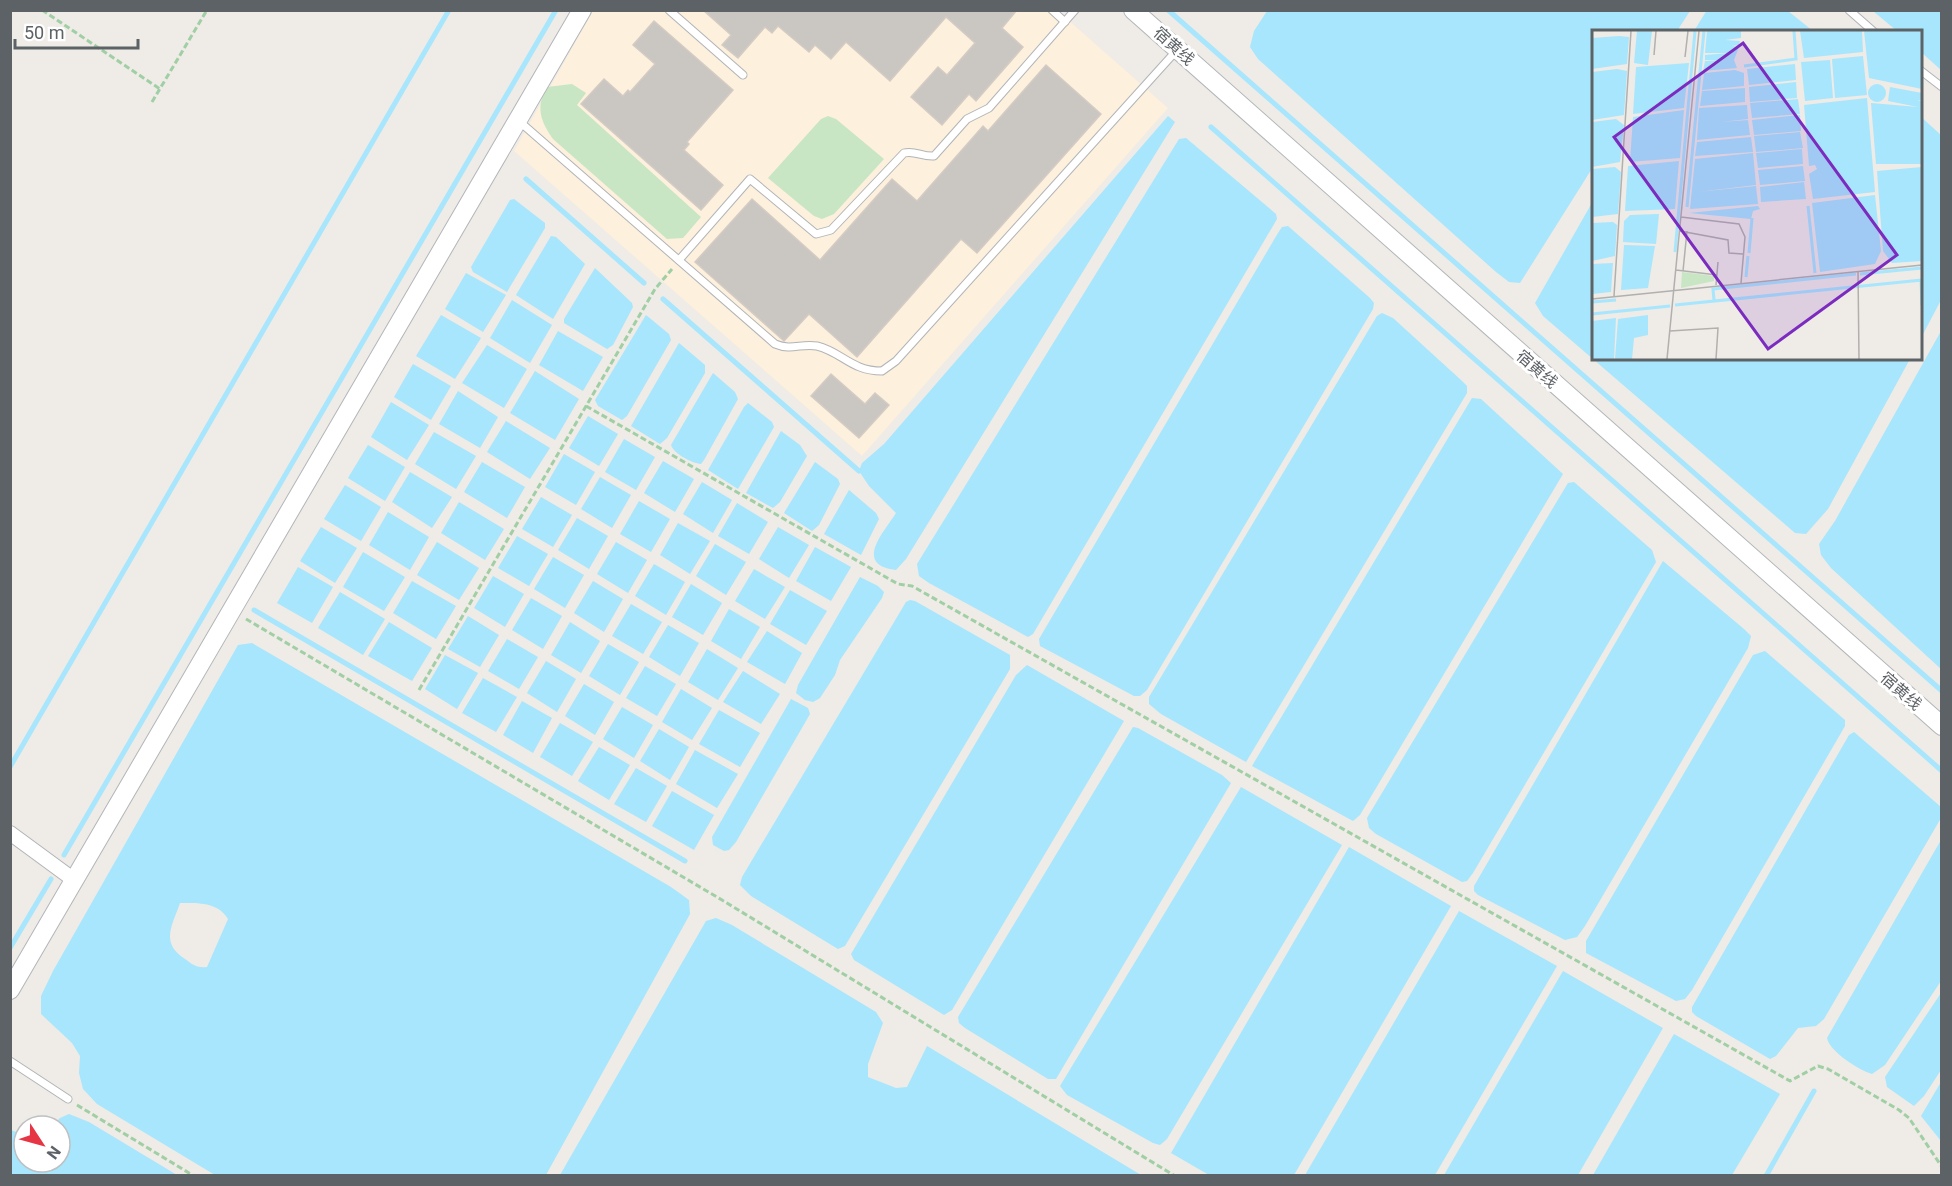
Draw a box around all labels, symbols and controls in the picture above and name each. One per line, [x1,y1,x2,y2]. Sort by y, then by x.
scale bar [15,12,138,50]
text: 50 m [24,22,64,43]
street label: 宿黄线 [1150,23,1198,69]
inset map [1592,30,1922,360]
street label: 宿黄线 [1513,346,1561,392]
street label: 宿黄线 [1877,668,1925,714]
north arrow [12,1114,72,1174]
text: N [43,1142,65,1163]

